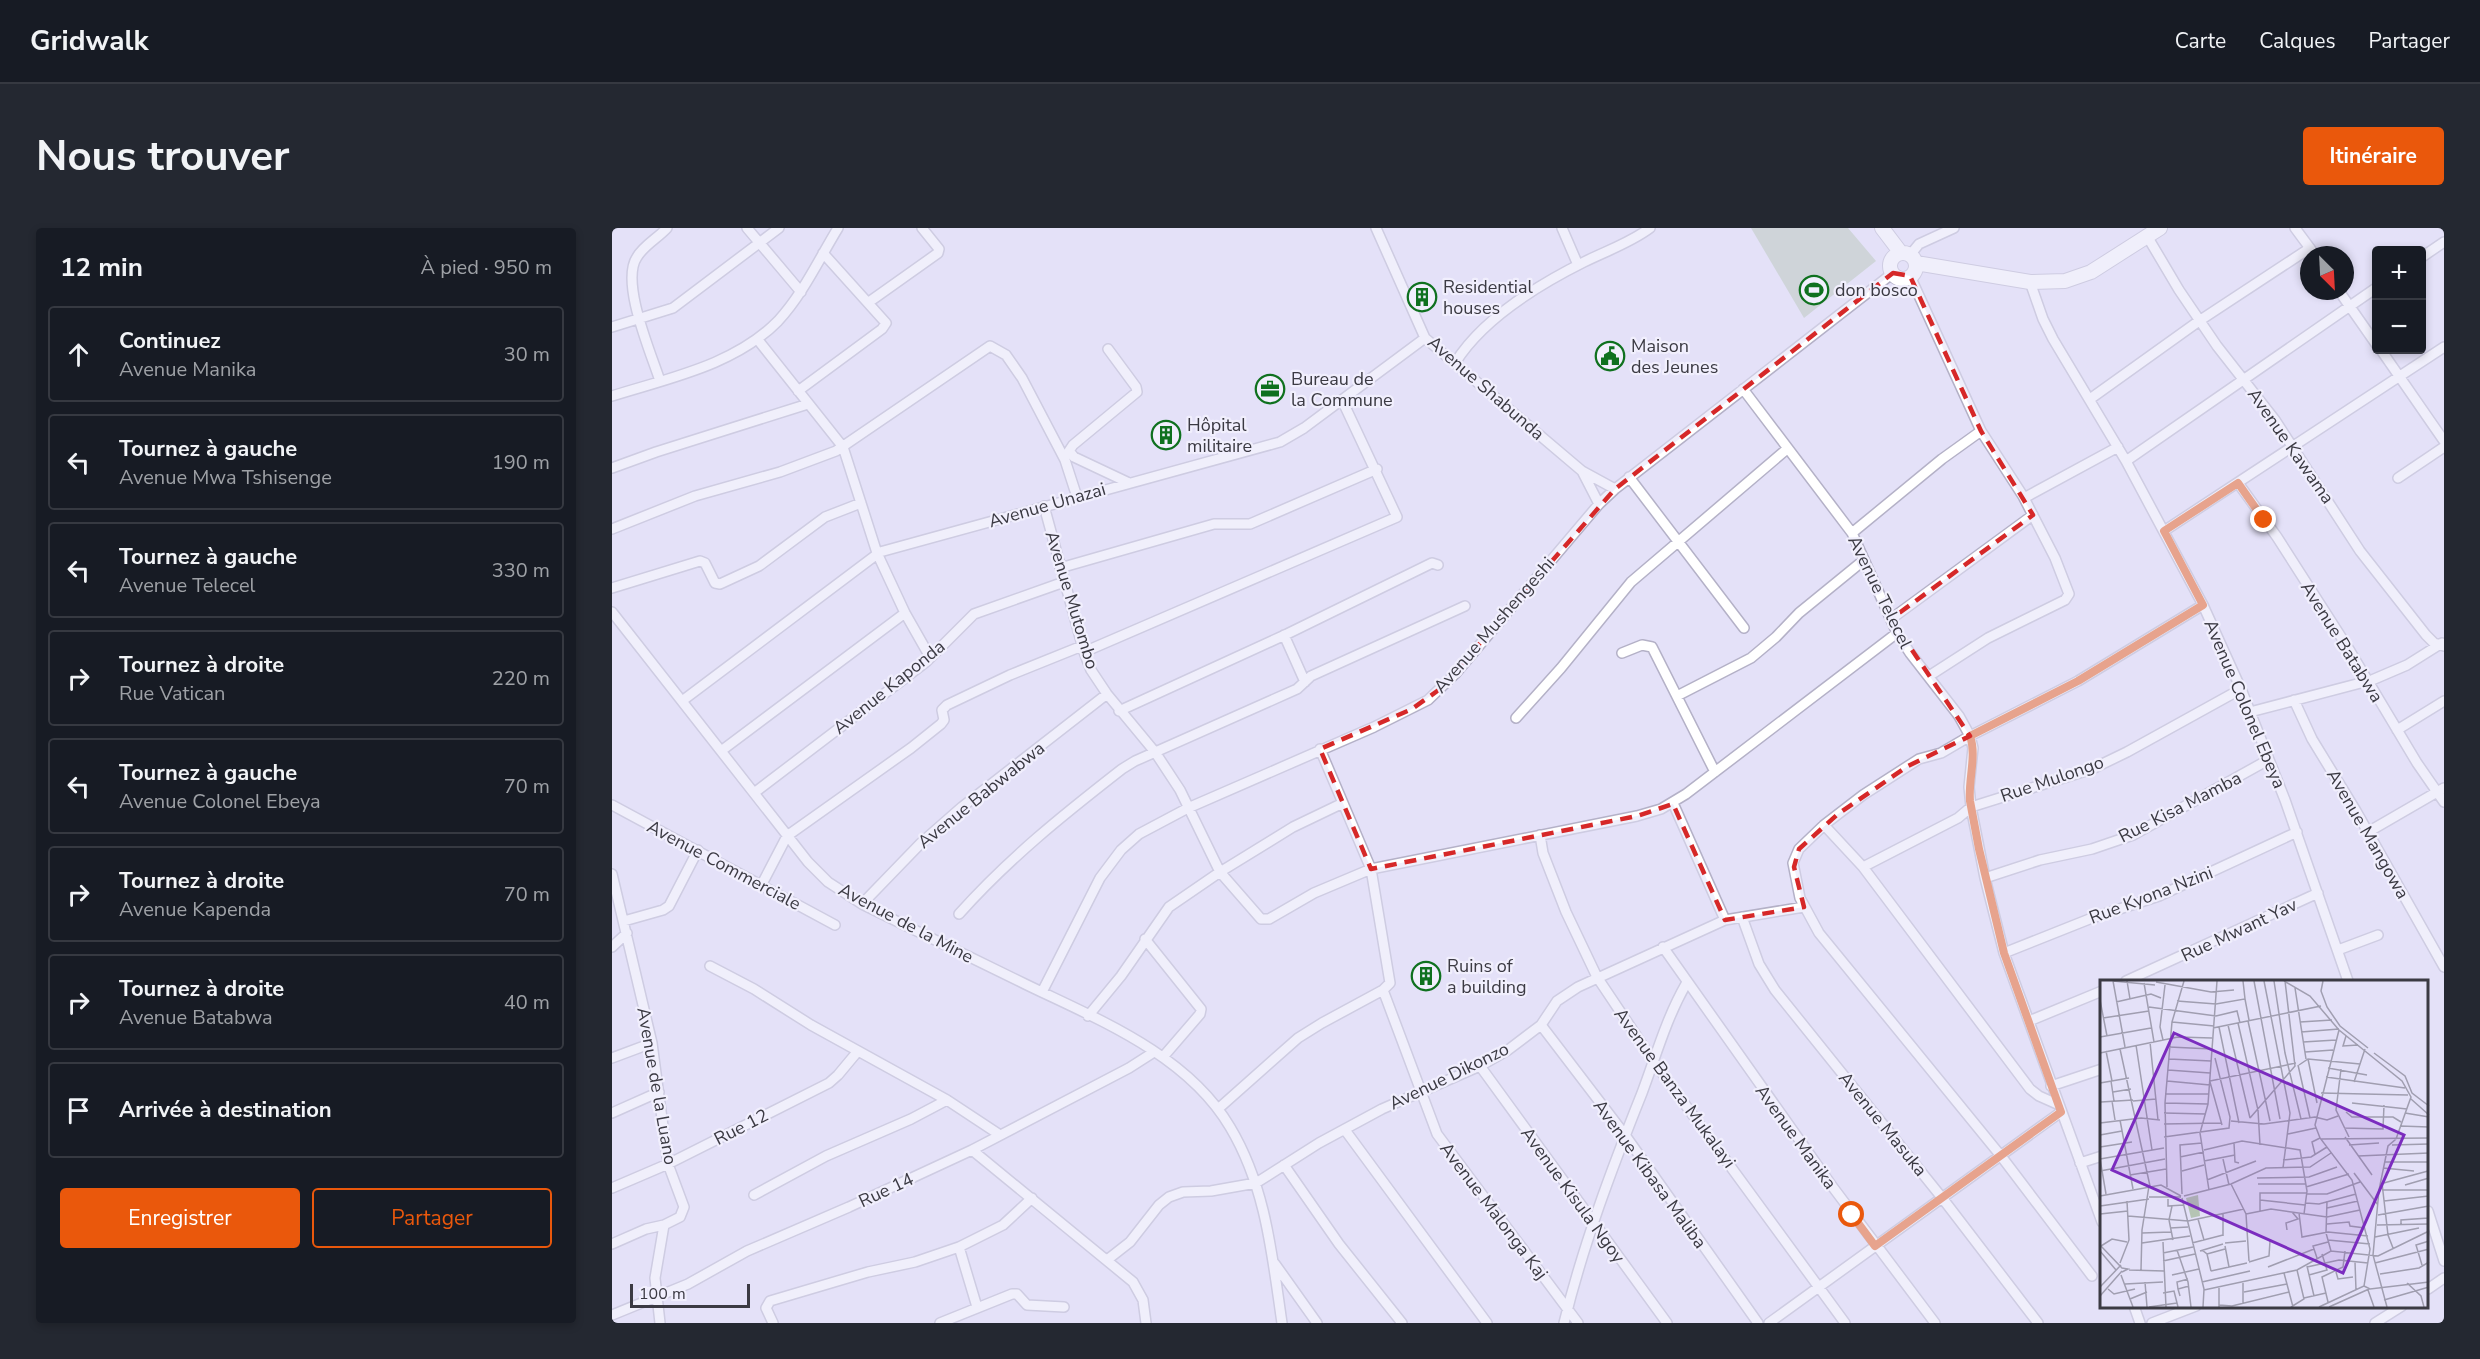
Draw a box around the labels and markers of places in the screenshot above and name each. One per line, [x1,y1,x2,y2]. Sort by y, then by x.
sports icon: don bosco [1798,274,1830,306]
place label: Residential houses [1443,275,1534,320]
place label: don bosco [1835,278,1918,302]
building icon: Residential houses [1406,281,1438,313]
place label: Maison des Jeunes [1631,334,1718,379]
public building icon: Maison des Jeunes [1594,340,1626,372]
place label: Bureau de la Commune [1291,367,1393,412]
office icon: Bureau de la Commune [1254,373,1286,405]
place label: Hôpital militaire [1187,413,1252,458]
building icon: Hôpital militaire [1150,419,1182,451]
place label: Ruins of a building [1447,954,1527,999]
building icon: Ruins of a building [1410,960,1442,992]

